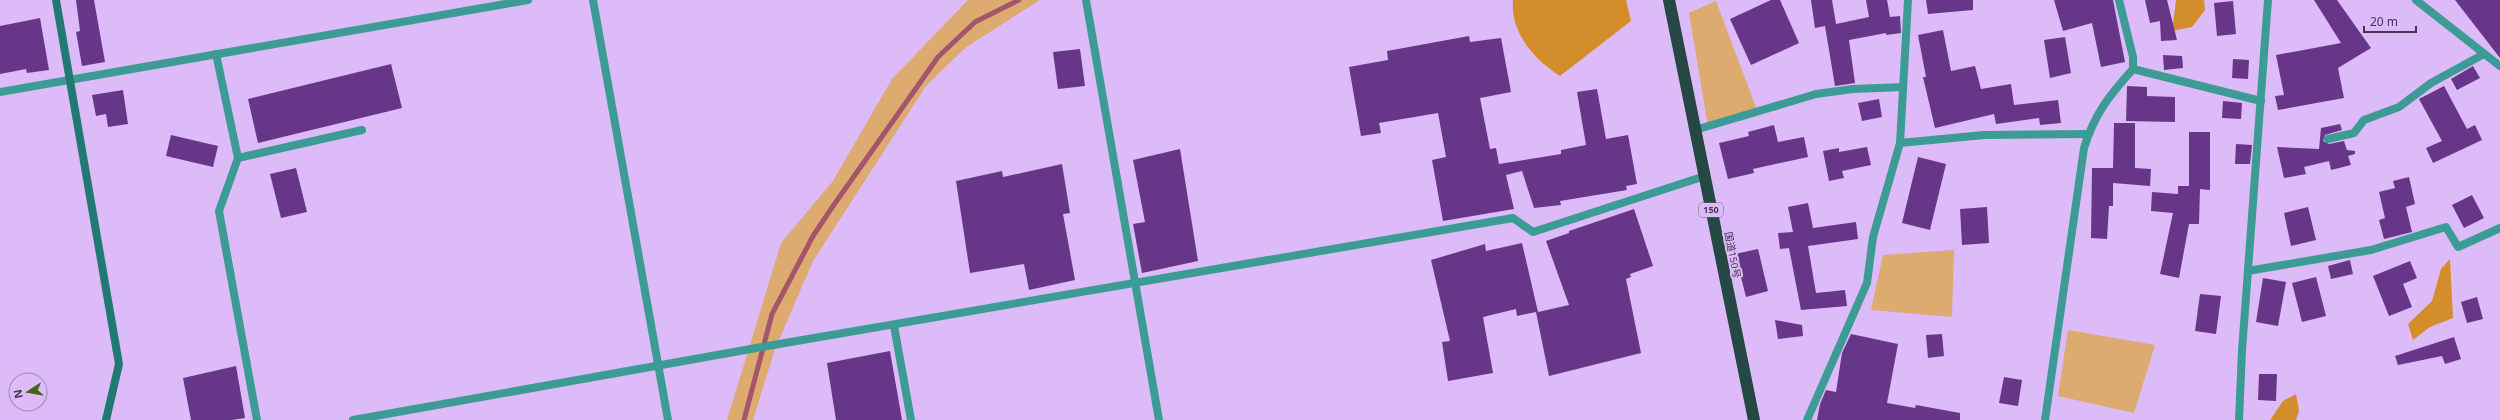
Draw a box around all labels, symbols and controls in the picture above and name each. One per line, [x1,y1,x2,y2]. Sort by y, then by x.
scale bar [2364,8,2416,34]
text: 20 m [2370,13,2398,30]
road number: 150 [1699,203,1723,217]
street label: 国道150号 [1722,231,1744,279]
north arrow [8,372,48,412]
text: N [9,388,26,400]

